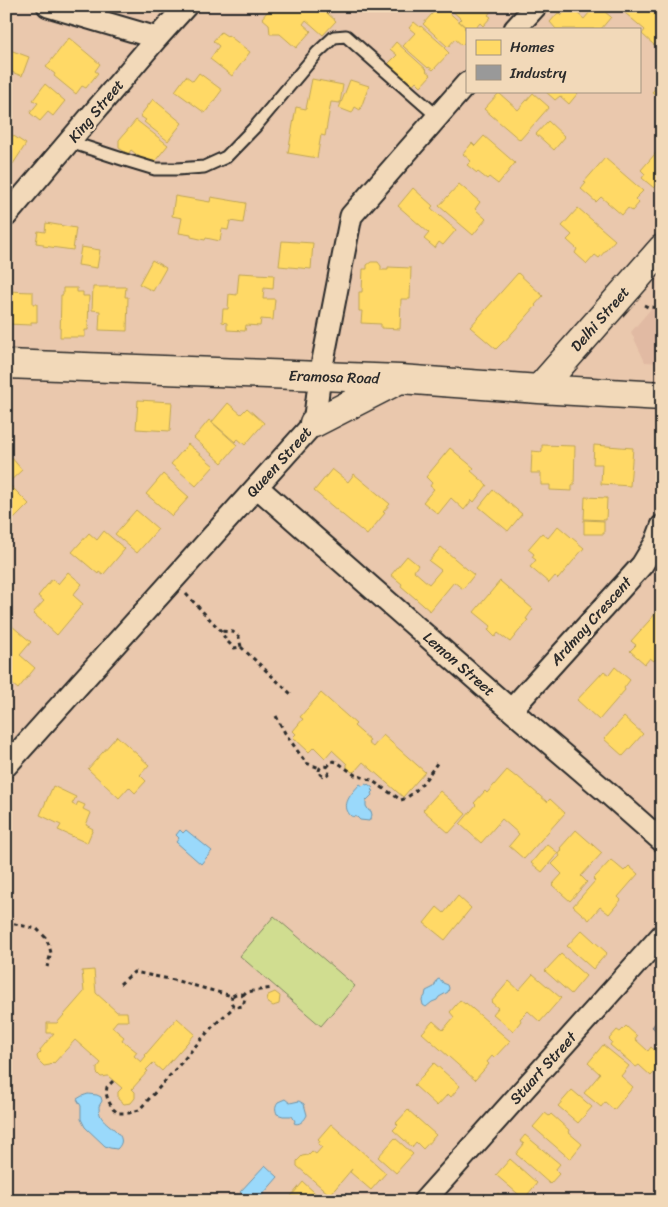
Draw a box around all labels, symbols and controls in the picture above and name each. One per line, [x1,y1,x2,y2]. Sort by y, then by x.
legend [466,28,640,92]
text: Homes [510,34,554,60]
text: Industry [509,60,567,86]
street label: King Street [61,73,131,149]
street label: Delhi Street [564,280,636,358]
street label: Eramosa Road [288,362,381,392]
street label: Queen Street [240,420,319,504]
street label: Ardmay Crescent [543,570,639,672]
street label: Lemon Street [417,625,501,703]
street label: Stuart Street [503,1025,584,1111]

